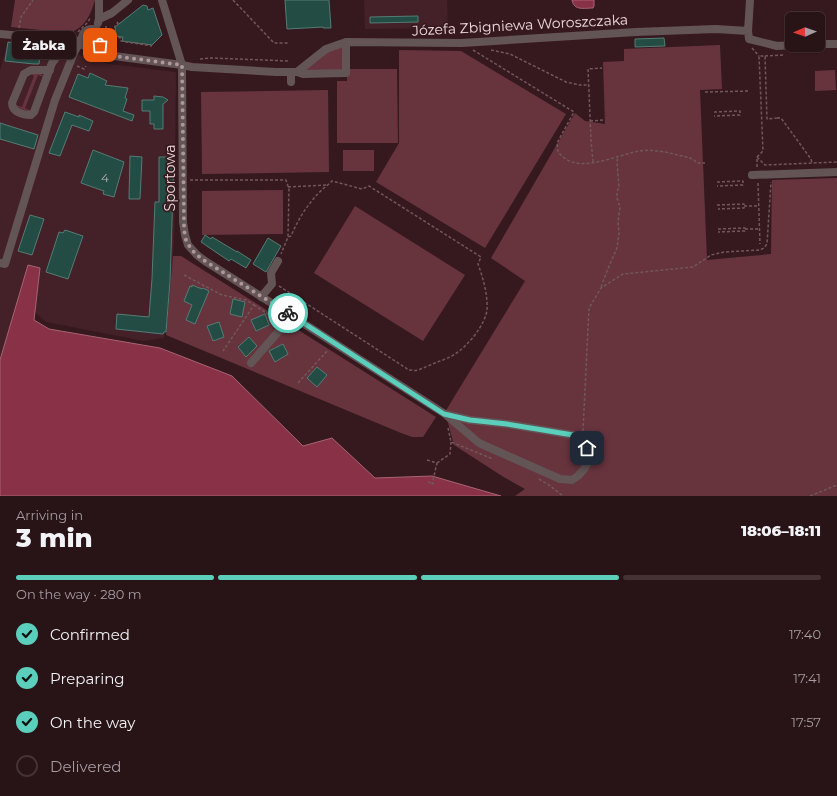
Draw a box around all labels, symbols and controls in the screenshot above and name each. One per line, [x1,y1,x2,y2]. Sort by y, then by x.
street label: Józefa Zbigniewa Woroszczaka [410,10,629,40]
north arrow [785,12,825,52]
map controls [785,12,825,52]
pin [83,28,117,62]
callout: Żabka [12,31,76,59]
icon: bag [89,34,111,56]
text: Żabka [23,37,65,53]
street label: Sportowa [161,145,179,211]
house number: 4 [101,170,109,185]
courier [268,293,308,333]
icon: bike [277,302,299,324]
pin [570,431,604,465]
icon: home [576,437,598,459]
text: Arriving in [16,507,83,523]
text: 18:06–18:11 [741,521,821,540]
text: 3 min [16,522,93,554]
text: On the way · 280 m [16,586,142,602]
icon: check [16,623,38,645]
text: Confirmed [50,625,130,644]
text: 17:40 [789,626,821,642]
icon: check [16,667,38,689]
text: Preparing [50,669,125,688]
text: 17:41 [793,670,821,686]
icon: check [16,711,38,733]
text: On the way [50,713,135,732]
text: 17:57 [791,714,821,730]
text: Delivered [50,757,122,776]

